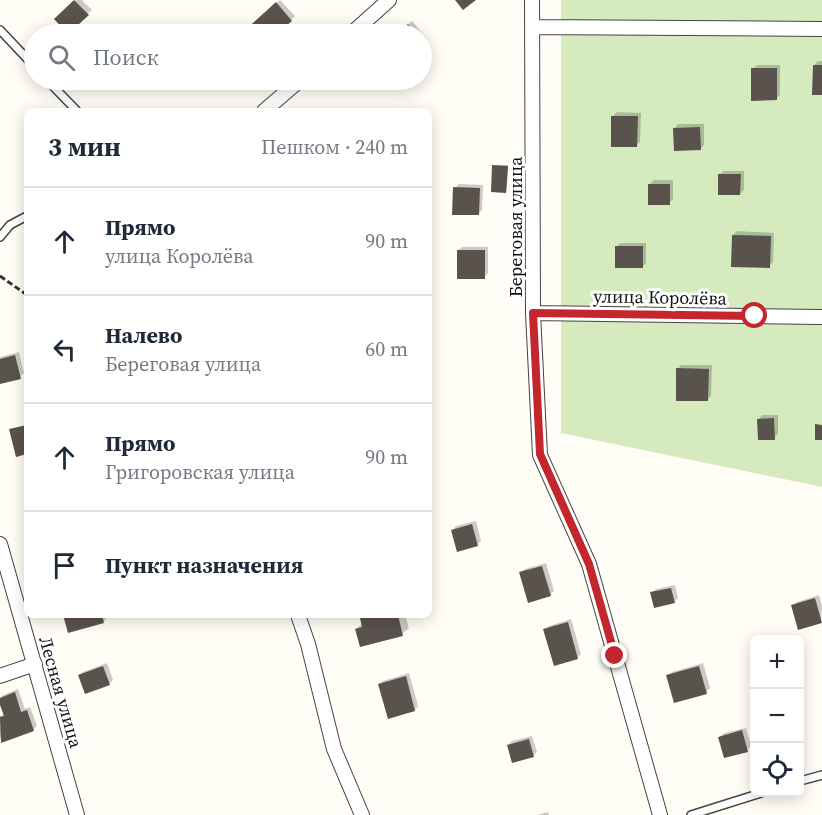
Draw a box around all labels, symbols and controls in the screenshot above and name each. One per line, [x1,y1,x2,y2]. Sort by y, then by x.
search box [24,24,432,90]
icon: search [45,41,78,74]
text: Поиск [93,42,159,72]
text: 3 мин [48,129,121,165]
text: Пешком · 240 m [261,133,408,161]
street label: Береговая улица [503,156,528,297]
text: Прямо [105,212,175,242]
icon: ahead [48,225,81,258]
text: 90 m [365,227,408,255]
text: улица Королёва [105,242,253,270]
street label: улица Королёва [593,283,728,311]
route start [741,302,767,328]
text: Налево [105,320,182,350]
icon: left [48,333,81,366]
text: 60 m [365,335,408,363]
text: Береговая улица [105,350,261,378]
text: Прямо [105,428,175,458]
icon: ahead [48,441,81,474]
text: 90 m [365,443,408,471]
text: Григоровская улица [105,458,295,486]
icon: arrive [48,549,81,582]
text: Пункт назначения [105,550,303,580]
street label: Лесная улица [33,633,89,752]
map controls [750,635,804,797]
button: + [750,635,804,689]
route end [601,642,627,668]
button: − [750,689,804,743]
button: locate [750,743,804,797]

